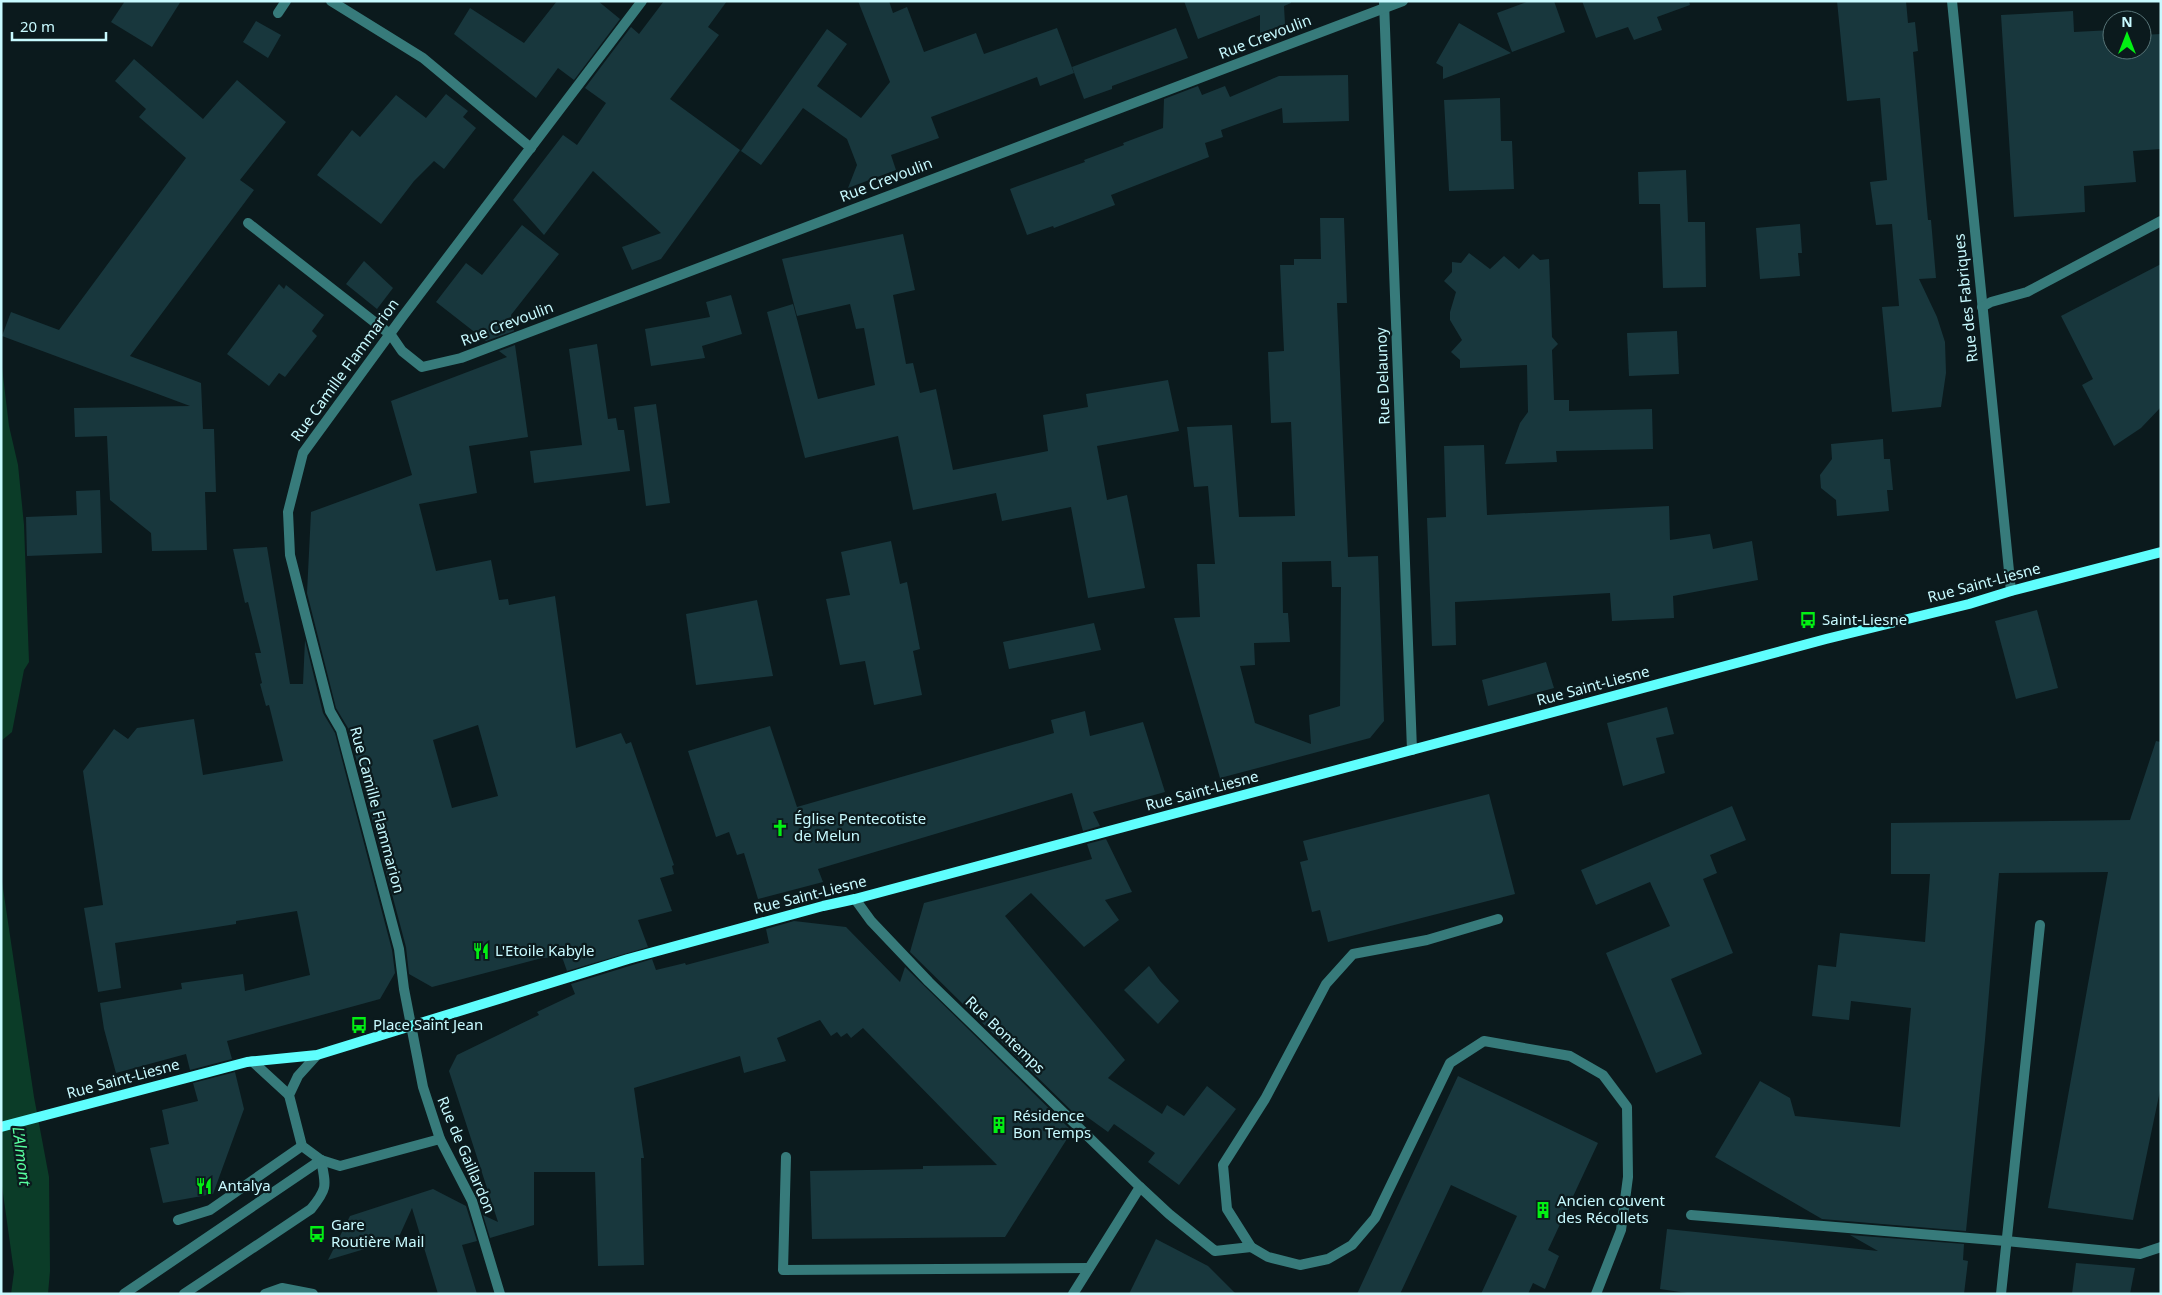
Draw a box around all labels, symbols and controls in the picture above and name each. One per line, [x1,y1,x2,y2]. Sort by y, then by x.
street label: Rue Crevoulin [1216,9,1314,63]
scale bar [12,10,106,42]
north arrow [2102,10,2152,60]
text: N [2121,12,2133,31]
text: 20 m [20,16,55,36]
street label: Rue Crevoulin [837,152,935,206]
street label: Rue des Fabriques [1948,233,1982,363]
street label: Rue Camille Flammarion [286,294,403,445]
street label: Rue Crevoulin [458,296,556,350]
street label: Rue Delaunoy [1370,327,1394,425]
street label: Rue Saint-Liesne [1925,557,2042,607]
place label: Saint-Liesne [1822,609,1907,629]
bus stop icon: Saint-Liesne [1798,610,1818,630]
street label: Rue Saint-Liesne [1534,660,1651,710]
street label: Rue Camille Flammarion [346,724,410,895]
street label: Rue Saint-Liesne [1143,765,1260,815]
place label: Église Pentecotiste de Melun [794,808,926,845]
church icon: Église Pentecotiste de Melun [770,818,790,838]
street label: Rue Saint-Liesne [751,870,869,918]
place label: L'Etoile Kabyle [495,940,595,960]
restaurant icon: L'Etoile Kabyle [471,941,491,961]
street label: Rue Bontemps [962,991,1050,1077]
place label: Place Saint Jean [373,1014,483,1034]
bus stop icon: Place Saint Jean [349,1015,369,1035]
street label: Rue Saint-Liesne [64,1053,181,1103]
street label: Rue de Gaillardon [433,1093,501,1216]
place label: Résidence Bon Temps [1013,1105,1091,1142]
building icon: Résidence Bon Temps [989,1115,1009,1135]
water label: L'Almont [7,1125,37,1188]
place label: Antalya [218,1175,271,1195]
restaurant icon: Antalya [194,1176,214,1196]
place label: Ancien couvent des Récollets [1557,1190,1665,1227]
building icon: Ancien couvent des Récollets [1533,1200,1553,1220]
place label: Gare Routière Mail [331,1214,424,1251]
bus stop icon: Gare Routière Mail [307,1224,327,1244]

